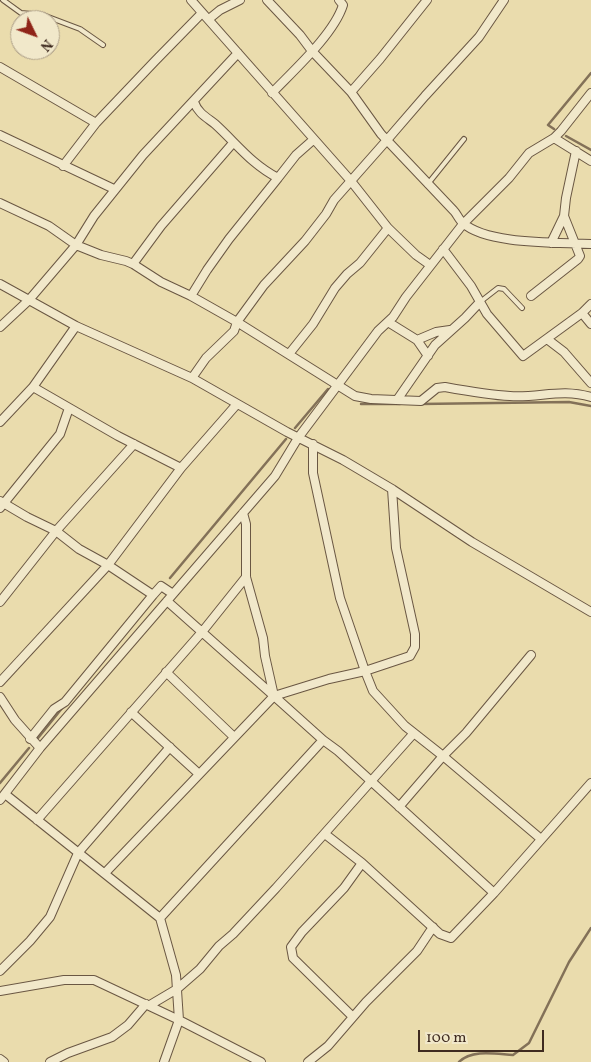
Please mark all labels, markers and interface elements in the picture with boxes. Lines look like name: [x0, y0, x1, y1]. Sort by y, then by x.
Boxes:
north arrow: [10, 10, 60, 60]
text: N: [35, 35, 56, 55]
scale bar: [421, 1020, 547, 1052]
text: 100 m: [426, 1028, 466, 1049]

